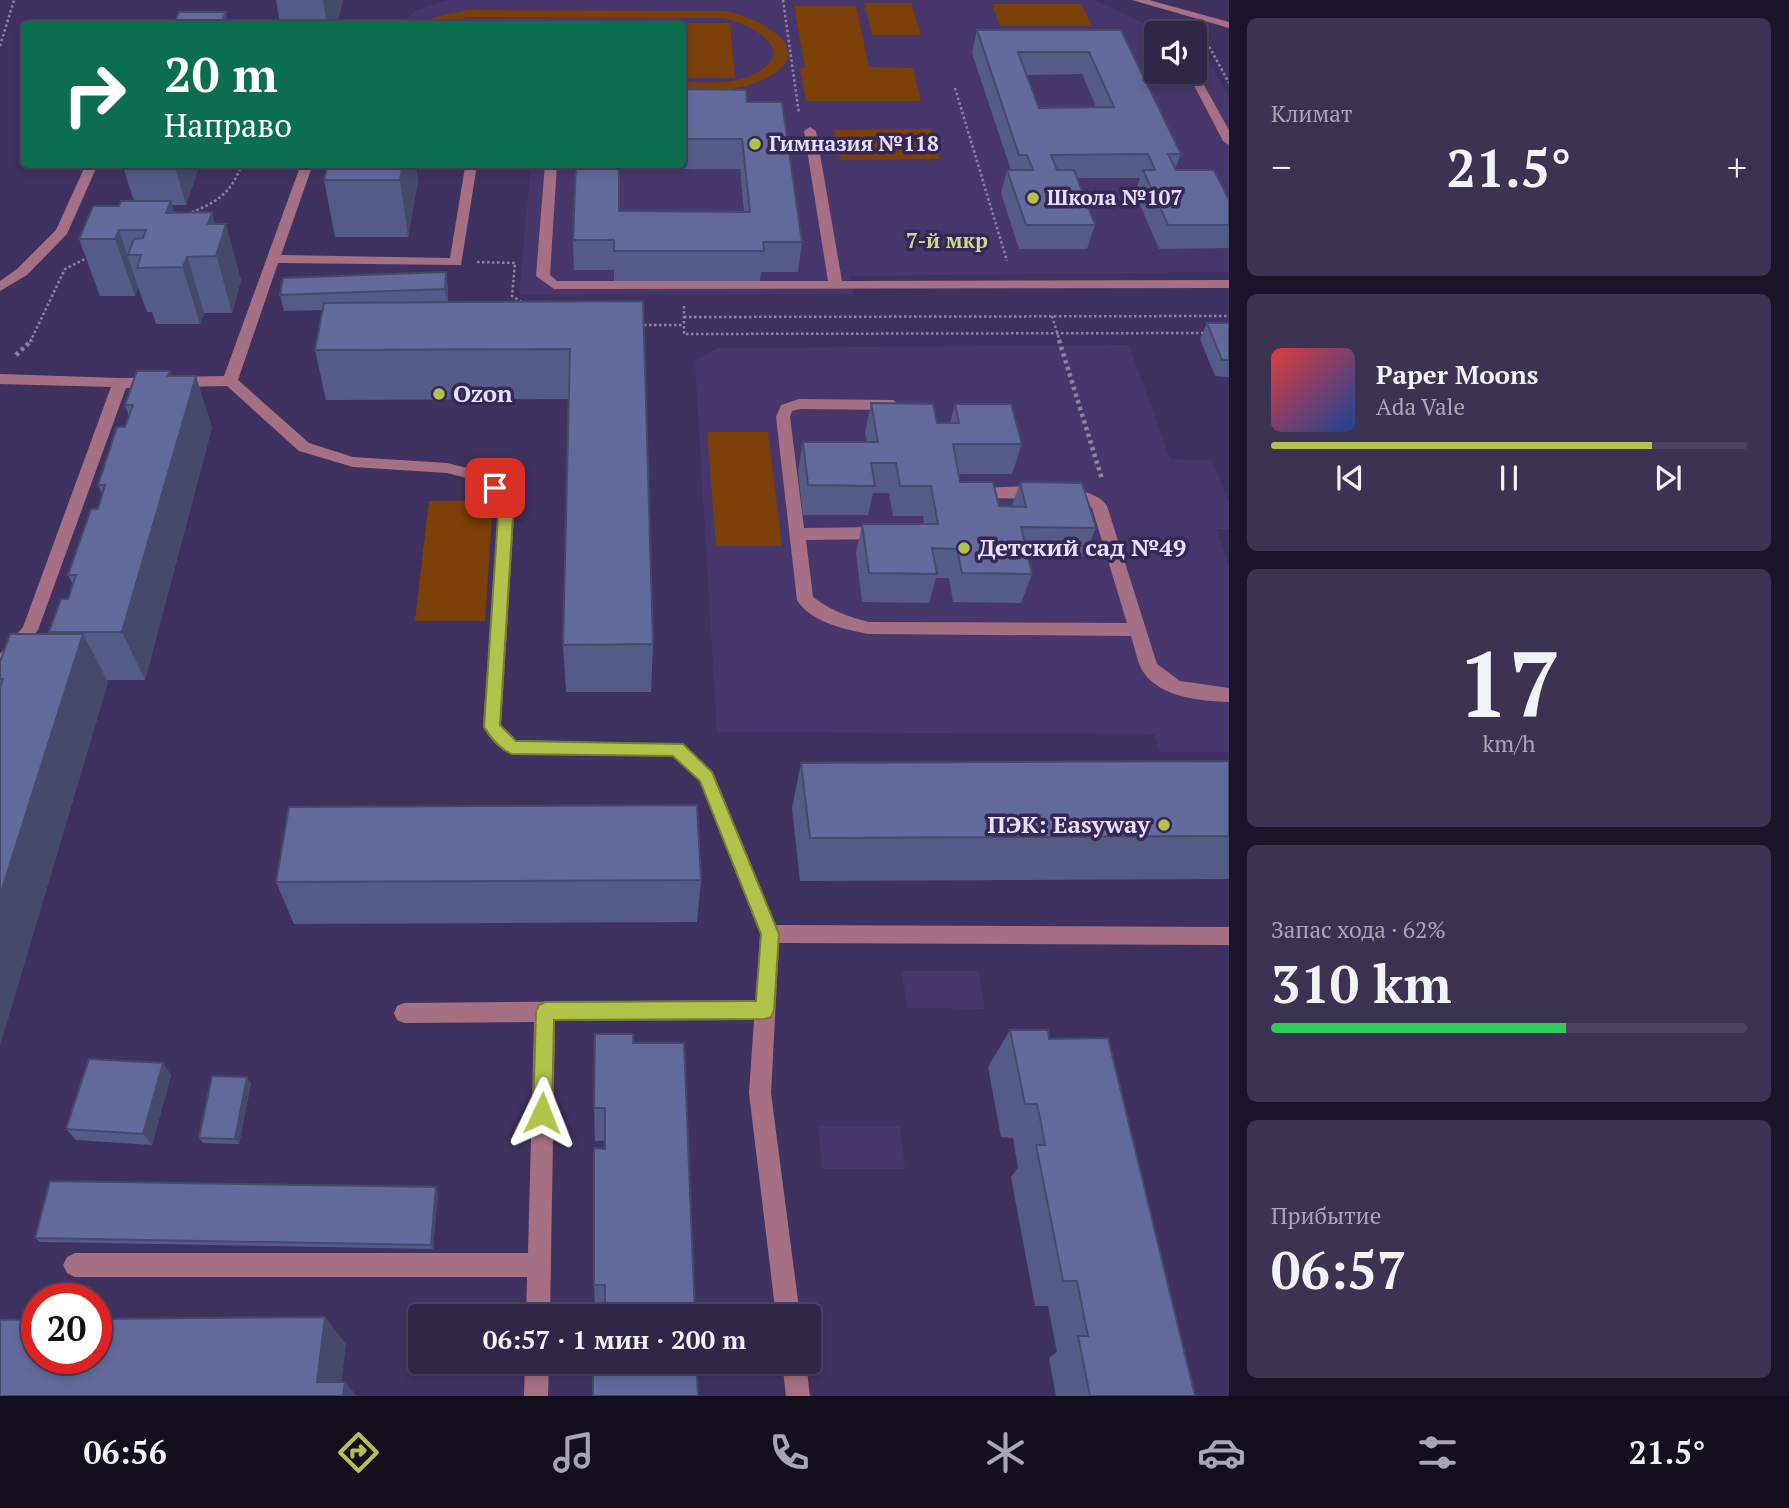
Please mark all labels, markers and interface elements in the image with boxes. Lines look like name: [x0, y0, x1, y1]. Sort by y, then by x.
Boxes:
map controls: [1144, 21, 1207, 84]
button: sound: [1144, 21, 1207, 84]
text: 20 m: [164, 41, 278, 106]
icon: right: [49, 49, 140, 140]
text: Климат: [1271, 98, 1352, 129]
text: Направо: [164, 104, 292, 146]
place label: Гимназия №118: [769, 129, 939, 157]
text: 21.5°: [1446, 133, 1572, 202]
marker: Гимназия №118: [747, 136, 763, 152]
text: −: [1271, 142, 1291, 192]
text: +: [1727, 142, 1747, 192]
place label: Школа №107: [1047, 183, 1182, 211]
marker: Школа №107: [1025, 190, 1041, 206]
district label: 7-й мкр: [906, 226, 988, 254]
text: Paper Moons: [1376, 357, 1539, 391]
place label: Ozon: [453, 377, 513, 409]
marker: Ozon: [431, 386, 447, 402]
text: Ada Vale: [1376, 391, 1465, 422]
pin: [465, 458, 525, 518]
icon: previous: [1331, 459, 1369, 497]
icon: pause: [1490, 459, 1528, 497]
icon: next: [1649, 459, 1687, 497]
icon: arrive: [476, 469, 514, 507]
place label: Детский сад №49: [978, 531, 1186, 563]
marker: Детский сад №49: [956, 540, 972, 556]
text: 17: [1458, 622, 1560, 743]
text: km/h: [1482, 728, 1536, 759]
place label: ПЭК: Easyway: [987, 808, 1151, 840]
marker: ПЭК: Easyway: [1156, 817, 1172, 833]
text: Запас хода · 62%: [1271, 914, 1446, 945]
text: 310 km: [1271, 949, 1452, 1018]
position arrow: [505, 1076, 579, 1150]
text: Прибытие: [1271, 1200, 1381, 1231]
text: 06:57: [1271, 1235, 1406, 1304]
speed limit sign: 20: [21, 1283, 112, 1374]
text: 06:57 · 1 мин · 200 m: [483, 1322, 746, 1356]
icon: directions: [334, 1428, 383, 1477]
icon: music: [549, 1428, 598, 1477]
icon: phone: [765, 1428, 814, 1477]
icon: climate: [981, 1428, 1030, 1477]
icon: car: [1197, 1428, 1246, 1477]
icon: filters: [1413, 1428, 1462, 1477]
text: 06:56: [83, 1431, 167, 1473]
text: 21.5°: [1629, 1431, 1706, 1473]

